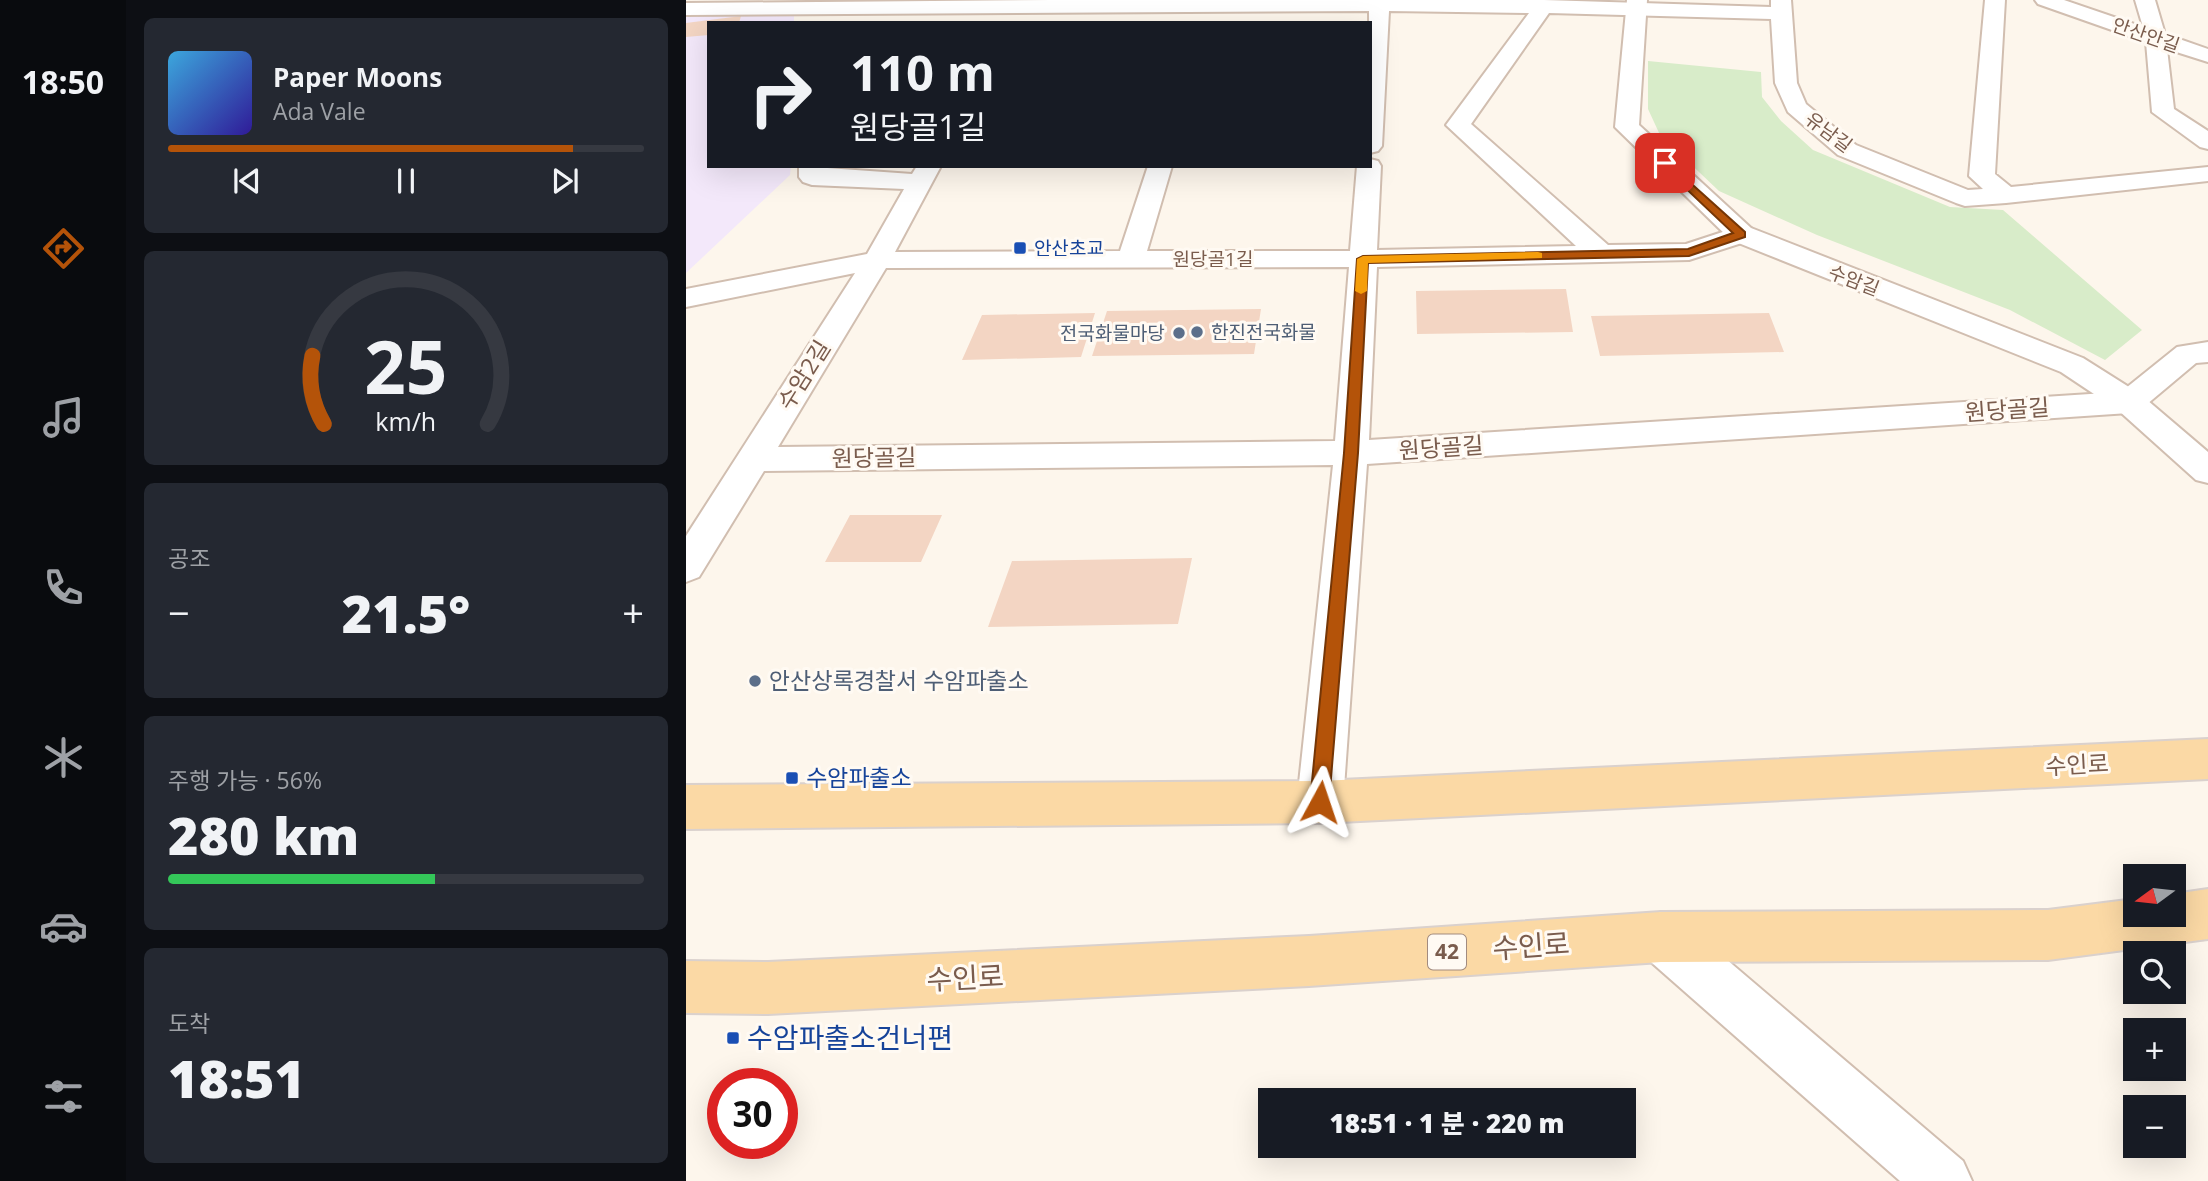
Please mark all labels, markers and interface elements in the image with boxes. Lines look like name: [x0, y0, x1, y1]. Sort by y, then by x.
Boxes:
street label: 안산안길: [2109, 11, 2183, 59]
text: 110 m: [850, 39, 995, 105]
icon: right: [735, 49, 826, 140]
text: Paper Moons: [273, 59, 442, 95]
text: 18:50: [22, 60, 104, 103]
text: Ada Vale: [273, 95, 366, 127]
text: 원당골1길: [850, 105, 986, 148]
street label: 유남길: [1800, 106, 1858, 158]
pin: [1635, 133, 1695, 193]
icon: arrive: [1646, 144, 1684, 182]
icon: previous: [228, 162, 266, 200]
icon: pause: [387, 162, 425, 200]
icon: next: [546, 162, 584, 200]
icon: directions: [39, 224, 88, 273]
place label: 안산초교: [1034, 235, 1104, 261]
marker: 안산초교: [1012, 240, 1028, 256]
street label: 원당골1길: [1173, 246, 1253, 272]
street label: 수암길: [1825, 258, 1883, 302]
text: 25: [364, 316, 448, 415]
place label: 한진전국화물: [1211, 319, 1316, 345]
place label: 전국화물마당: [1060, 320, 1165, 346]
marker: 한진전국화물: [1189, 324, 1205, 340]
marker: 전국화물마당: [1171, 325, 1187, 341]
street label: 수암2길: [769, 333, 837, 415]
street label: 원당골길: [1964, 390, 2050, 428]
icon: music: [39, 393, 88, 442]
text: km/h: [376, 404, 436, 438]
street label: 원당골길: [1398, 428, 1484, 466]
street label: 원당골길: [831, 440, 917, 474]
text: 공조: [168, 542, 210, 574]
icon: phone: [39, 563, 88, 612]
text: 21.5°: [342, 577, 470, 648]
text: −: [168, 586, 190, 638]
text: +: [622, 586, 644, 638]
place label: 안산상록경찰서 수암파출소: [769, 664, 1029, 696]
marker: 안산상록경찰서 수암파출소: [747, 673, 763, 689]
icon: climate: [39, 733, 88, 782]
street label: 수인로: [2044, 746, 2109, 782]
place label: 수암파출소: [806, 761, 912, 793]
text: 주행 가능 · 56%: [168, 764, 322, 796]
position arrow: [1283, 765, 1357, 839]
marker: 수암파출소: [784, 770, 800, 786]
text: 280 km: [168, 799, 359, 870]
north arrow: [2123, 864, 2186, 928]
map controls: [2123, 864, 2186, 1158]
icon: car: [39, 902, 88, 951]
street label: 수인로: [1491, 923, 1571, 967]
road number: 42: [1428, 934, 1466, 970]
button: search: [2123, 941, 2186, 1004]
street label: 수인로: [925, 956, 1005, 998]
text: 도착: [168, 1007, 210, 1039]
place label: 수암파출소건너편: [747, 1018, 953, 1056]
button: +: [2123, 1018, 2186, 1081]
marker: 수암파출소건너편: [725, 1030, 741, 1046]
text: 18:51: [168, 1042, 305, 1113]
speed limit sign: 30: [707, 1068, 798, 1159]
icon: filters: [39, 1072, 88, 1121]
button: −: [2123, 1095, 2186, 1158]
text: 18:51 · 1 분 · 220 m: [1330, 1105, 1564, 1141]

